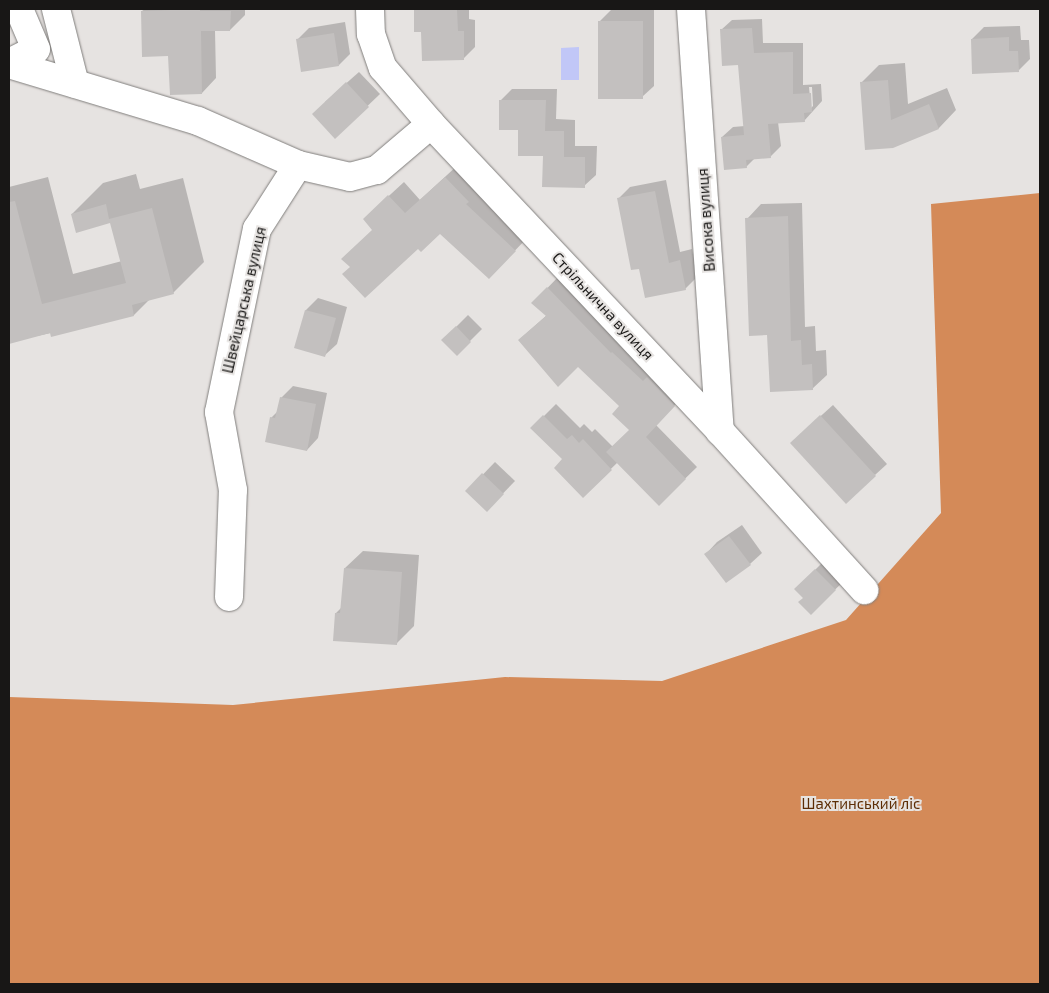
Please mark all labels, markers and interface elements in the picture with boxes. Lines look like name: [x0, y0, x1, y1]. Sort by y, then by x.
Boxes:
street label: Висока вулиця: [693, 168, 719, 272]
street label: Швейцарська вулиця: [218, 225, 270, 375]
street label: Стрільнична вулиця: [549, 249, 657, 363]
park label: Шахтинський ліс: [802, 795, 920, 813]

